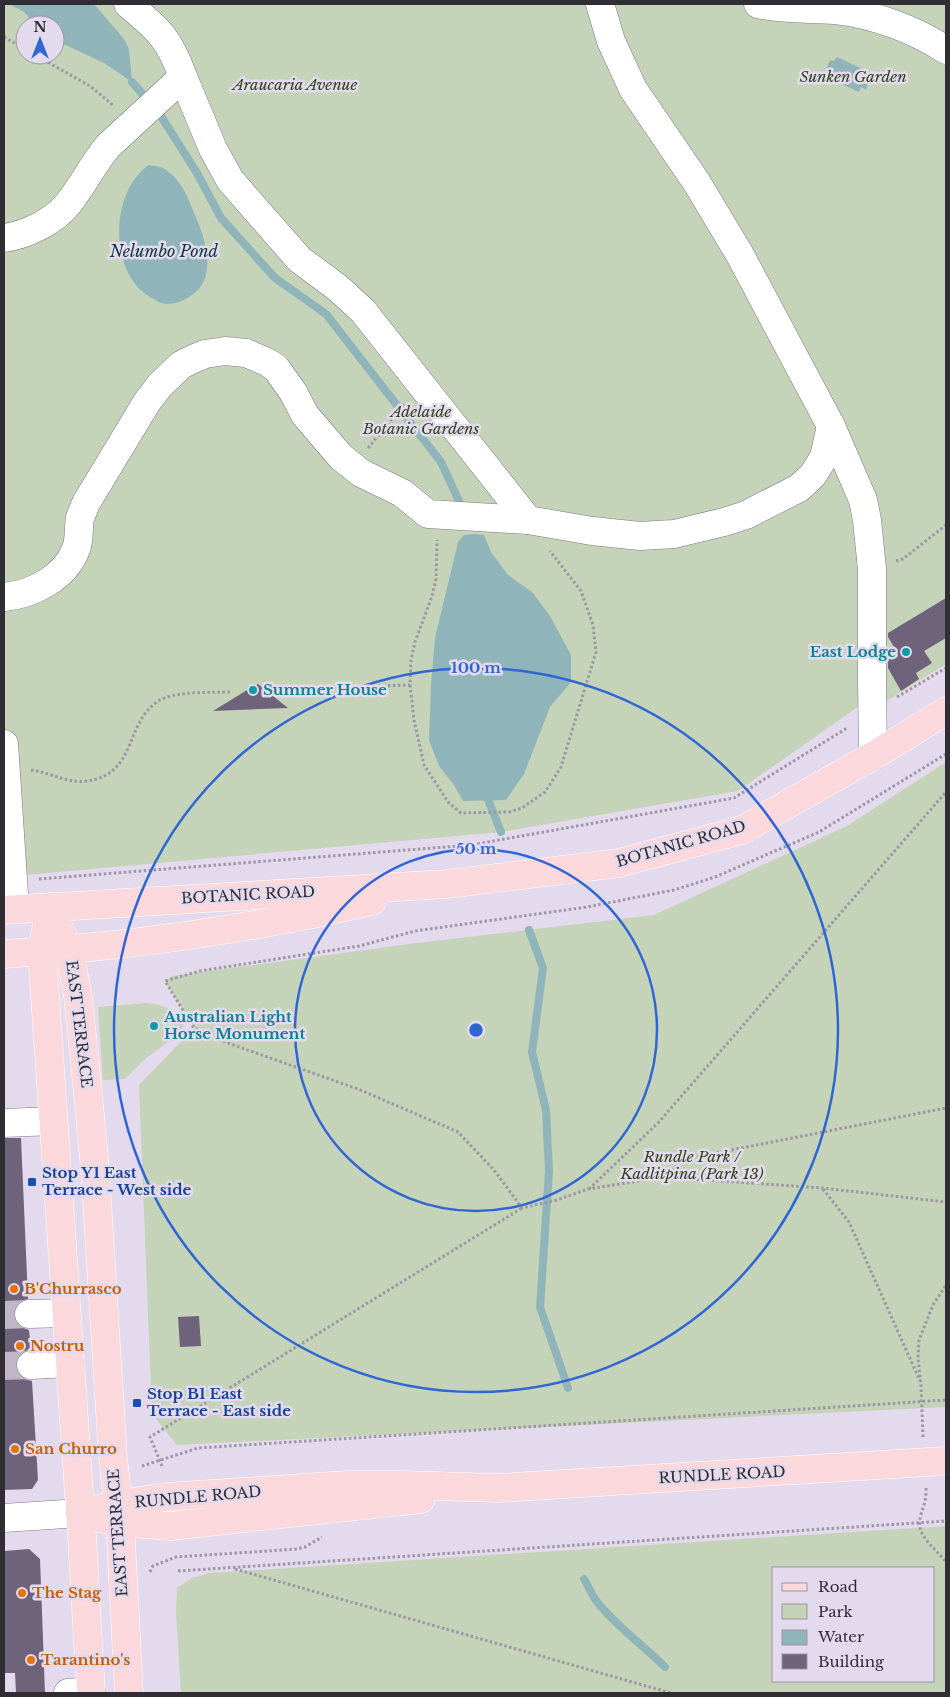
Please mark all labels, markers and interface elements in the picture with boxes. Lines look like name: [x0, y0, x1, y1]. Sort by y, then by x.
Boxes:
north arrow: [15, 15, 65, 65]
text: N: [33, 18, 47, 36]
park label: Sunken Garden: [799, 67, 907, 86]
park label: Araucaria Avenue: [231, 75, 357, 94]
water label: Nelumbo Pond: [109, 241, 219, 261]
park label: Adelaide Botanic Gardens: [362, 402, 479, 438]
place label: East Lodge: [810, 642, 896, 661]
marker: East Lodge: [900, 646, 912, 658]
text: 100 m: [451, 658, 501, 677]
place label: Summer House: [263, 680, 387, 699]
marker: Summer House: [247, 684, 259, 696]
street label: BOTANIC ROAD: [614, 816, 748, 871]
text: 50 m: [456, 839, 497, 858]
street label: BOTANIC ROAD: [181, 882, 315, 907]
street label: EAST TERRACE: [62, 959, 97, 1089]
place label: Australian Light Horse Monument: [163, 1007, 305, 1043]
marker: Australian Light Horse Monument: [148, 1020, 160, 1032]
centre of rings: [467, 1021, 485, 1039]
park label: Rundle Park / Kadlitpina (Park 13): [619, 1147, 764, 1183]
place label: Stop Y1 East Terrace - West side: [42, 1163, 192, 1199]
marker: Stop Y1 East Terrace - West side: [26, 1176, 38, 1188]
place label: B'Churrasco: [24, 1279, 122, 1298]
marker: B'Churrasco: [8, 1283, 20, 1295]
place label: Nostru: [30, 1336, 85, 1355]
marker: Nostru: [14, 1340, 26, 1352]
place label: Stop B1 East Terrace - East side: [147, 1384, 291, 1420]
marker: Stop B1 East Terrace - East side: [131, 1397, 143, 1409]
place label: San Churro: [25, 1439, 117, 1458]
marker: San Churro: [9, 1443, 21, 1455]
street label: RUNDLE ROAD: [658, 1462, 786, 1487]
street label: EAST TERRACE: [104, 1468, 131, 1598]
street label: RUNDLE ROAD: [134, 1481, 262, 1512]
legend: [772, 1567, 935, 1682]
text: Road: [818, 1577, 858, 1596]
place label: The Stag: [32, 1583, 102, 1602]
marker: The Stag: [16, 1587, 28, 1599]
text: Park: [818, 1602, 854, 1621]
text: Water: [817, 1627, 865, 1646]
place label: Tarantino's: [41, 1650, 130, 1669]
text: Building: [818, 1652, 885, 1671]
marker: Tarantino's: [25, 1654, 37, 1666]

